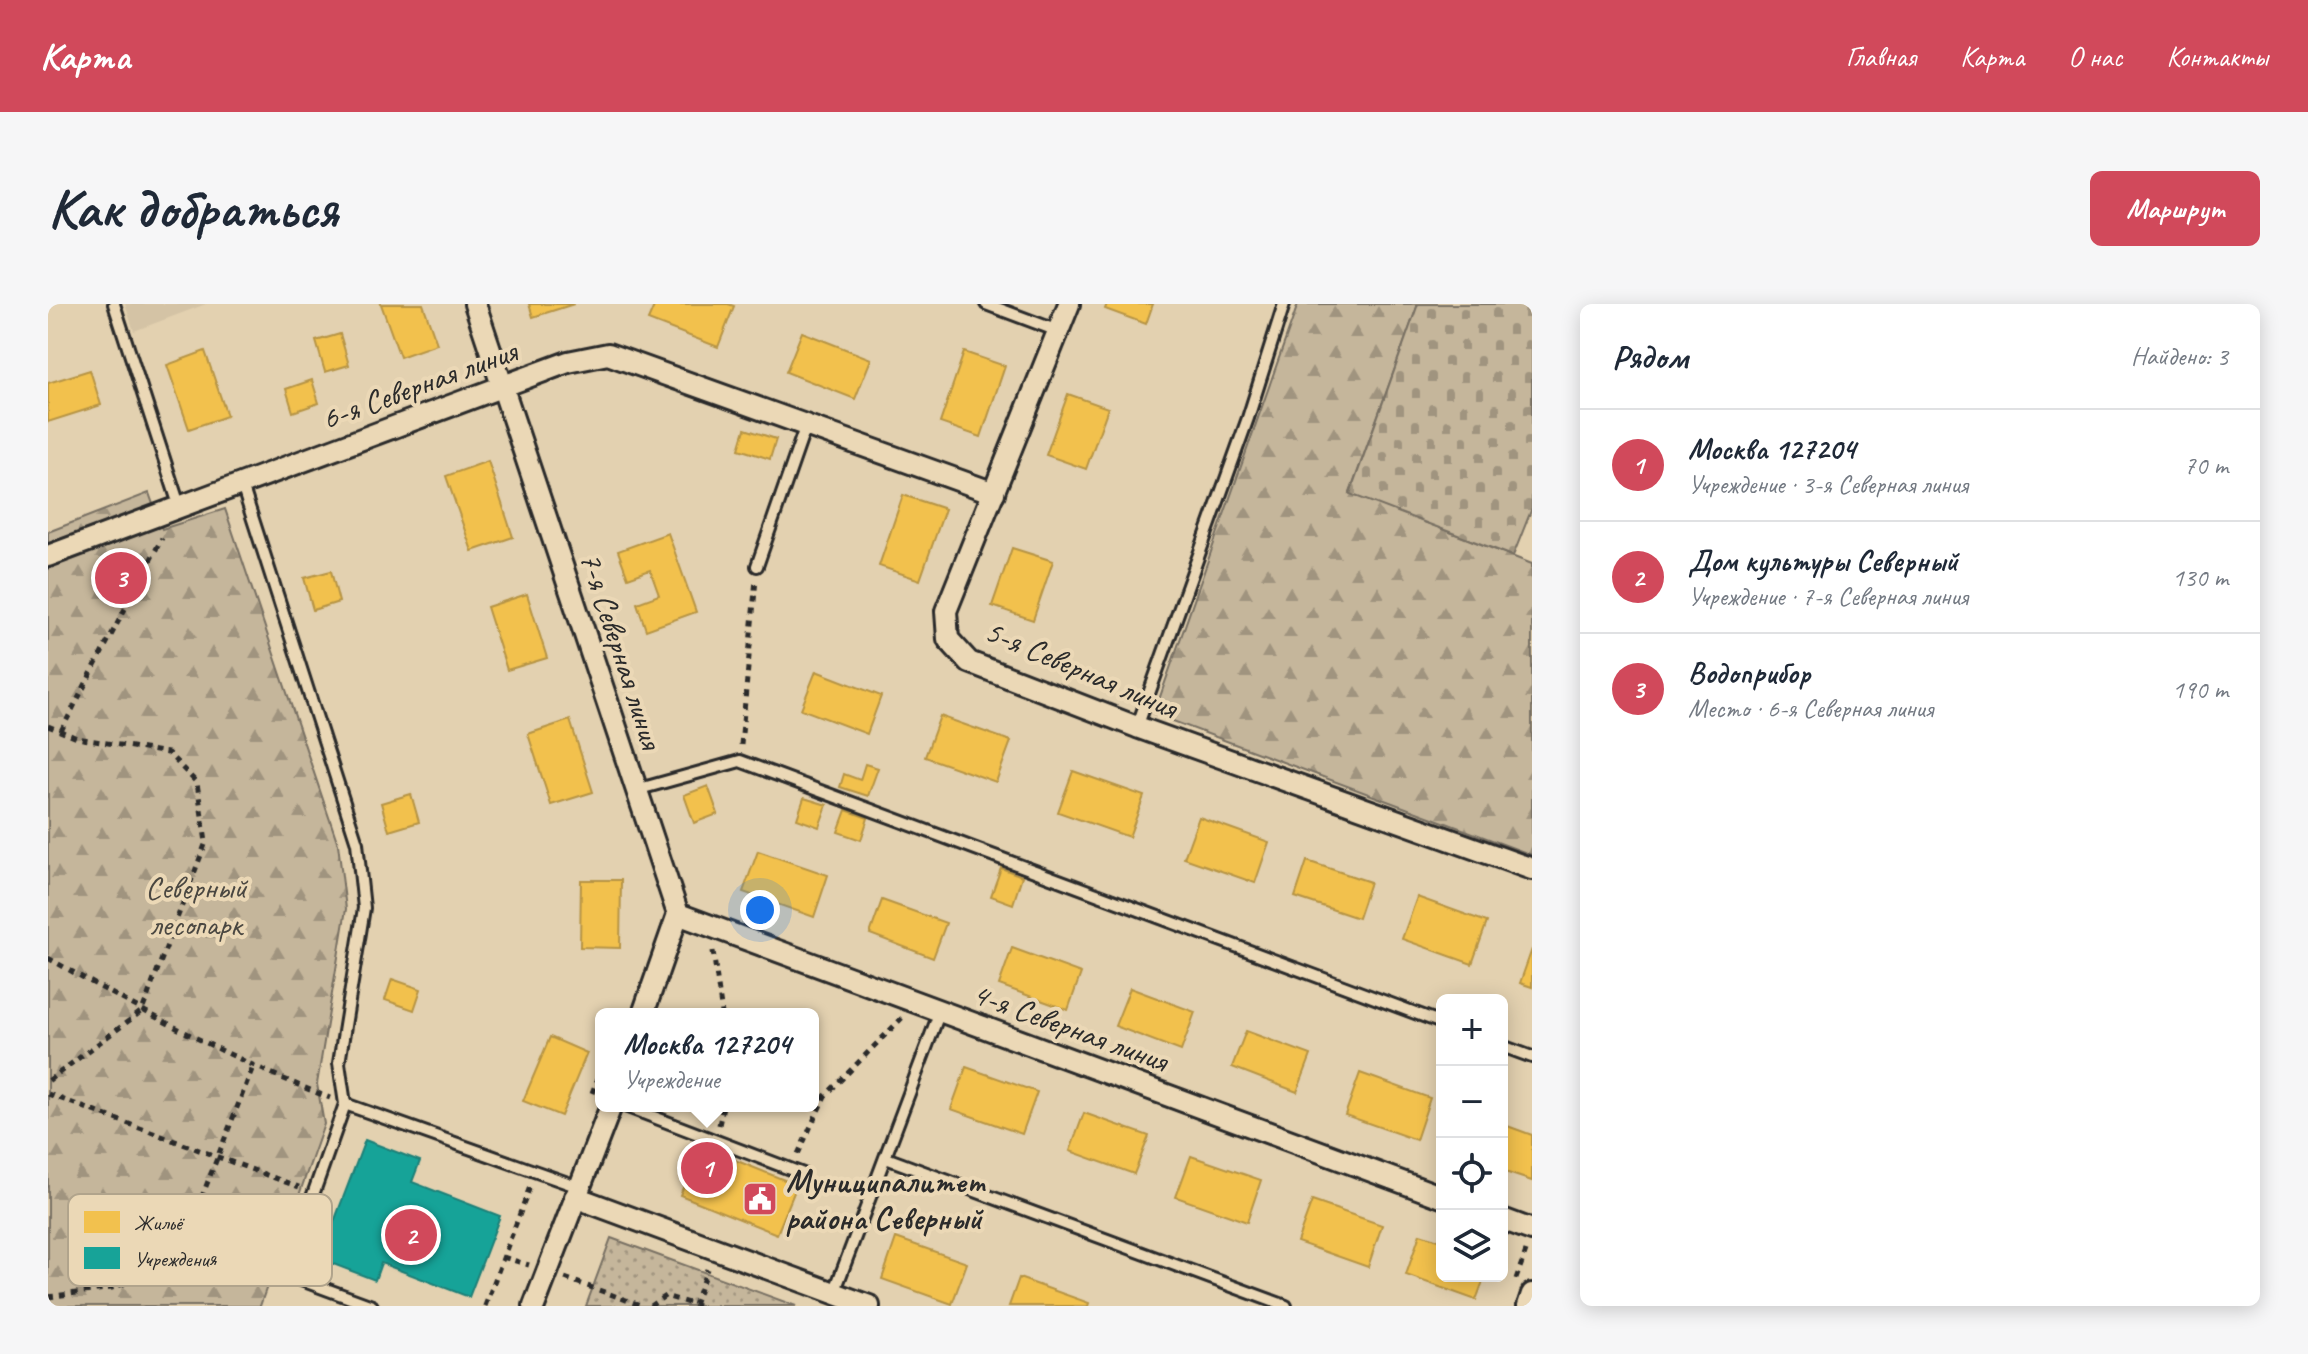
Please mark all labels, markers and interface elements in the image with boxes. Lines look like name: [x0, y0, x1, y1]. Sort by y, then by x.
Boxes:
text: Карта: [40, 33, 130, 80]
text: Главная: [1846, 39, 1916, 74]
text: Карта: [1960, 39, 2024, 74]
text: О нас: [2068, 39, 2122, 74]
text: Контакты: [2166, 39, 2268, 74]
button: Маршрут: [2090, 171, 2260, 246]
text: Как добраться: [48, 173, 338, 244]
street label: 6-я Северная линия: [316, 330, 524, 439]
text: Рядом: [1612, 335, 1688, 378]
text: Найдено: 3: [2131, 340, 2228, 373]
text: Москва 127204: [1688, 430, 1856, 468]
text: 1: [1632, 449, 1644, 482]
text: 70 m: [2184, 449, 2228, 482]
text: Учреждение · 3-я Северная линия: [1688, 468, 1968, 501]
text: Дом культуры Северный: [1688, 542, 1958, 580]
street label: 7-я Северная линия: [570, 546, 673, 755]
pin: 3: [95, 548, 147, 608]
text: 2: [1632, 561, 1644, 594]
text: 130 m: [2172, 561, 2228, 594]
text: Учреждение · 7-я Северная линия: [1688, 580, 1968, 613]
street label: 5-я Северная линия: [979, 610, 1185, 729]
text: Водоприбор: [1688, 654, 1810, 692]
text: 3: [1632, 673, 1644, 706]
text: 190 m: [2172, 673, 2228, 706]
text: Место · 6-я Северная линия: [1688, 692, 1933, 725]
park label: Северный лесопарк: [145, 867, 248, 945]
your location: [740, 890, 780, 930]
street label: 4-я Северная линия: [967, 973, 1175, 1082]
map controls: [1436, 994, 1508, 1282]
button: +: [1436, 994, 1508, 1066]
popup: [595, 1008, 819, 1112]
text: Москва 127204: [623, 1025, 791, 1063]
text: Учреждение: [623, 1063, 720, 1096]
button: −: [1436, 1066, 1508, 1138]
pin: 1: [681, 1138, 733, 1198]
button: locate: [1436, 1138, 1508, 1210]
place label: Муниципалитет района Северный: [786, 1161, 986, 1239]
public building icon: Муниципалитет района Северный: [741, 1180, 779, 1218]
legend: [68, 1194, 332, 1286]
pin: 2: [385, 1205, 437, 1265]
text: Жильё: [134, 1209, 186, 1237]
button: layers: [1436, 1210, 1508, 1282]
text: Учреждения: [134, 1245, 217, 1273]

